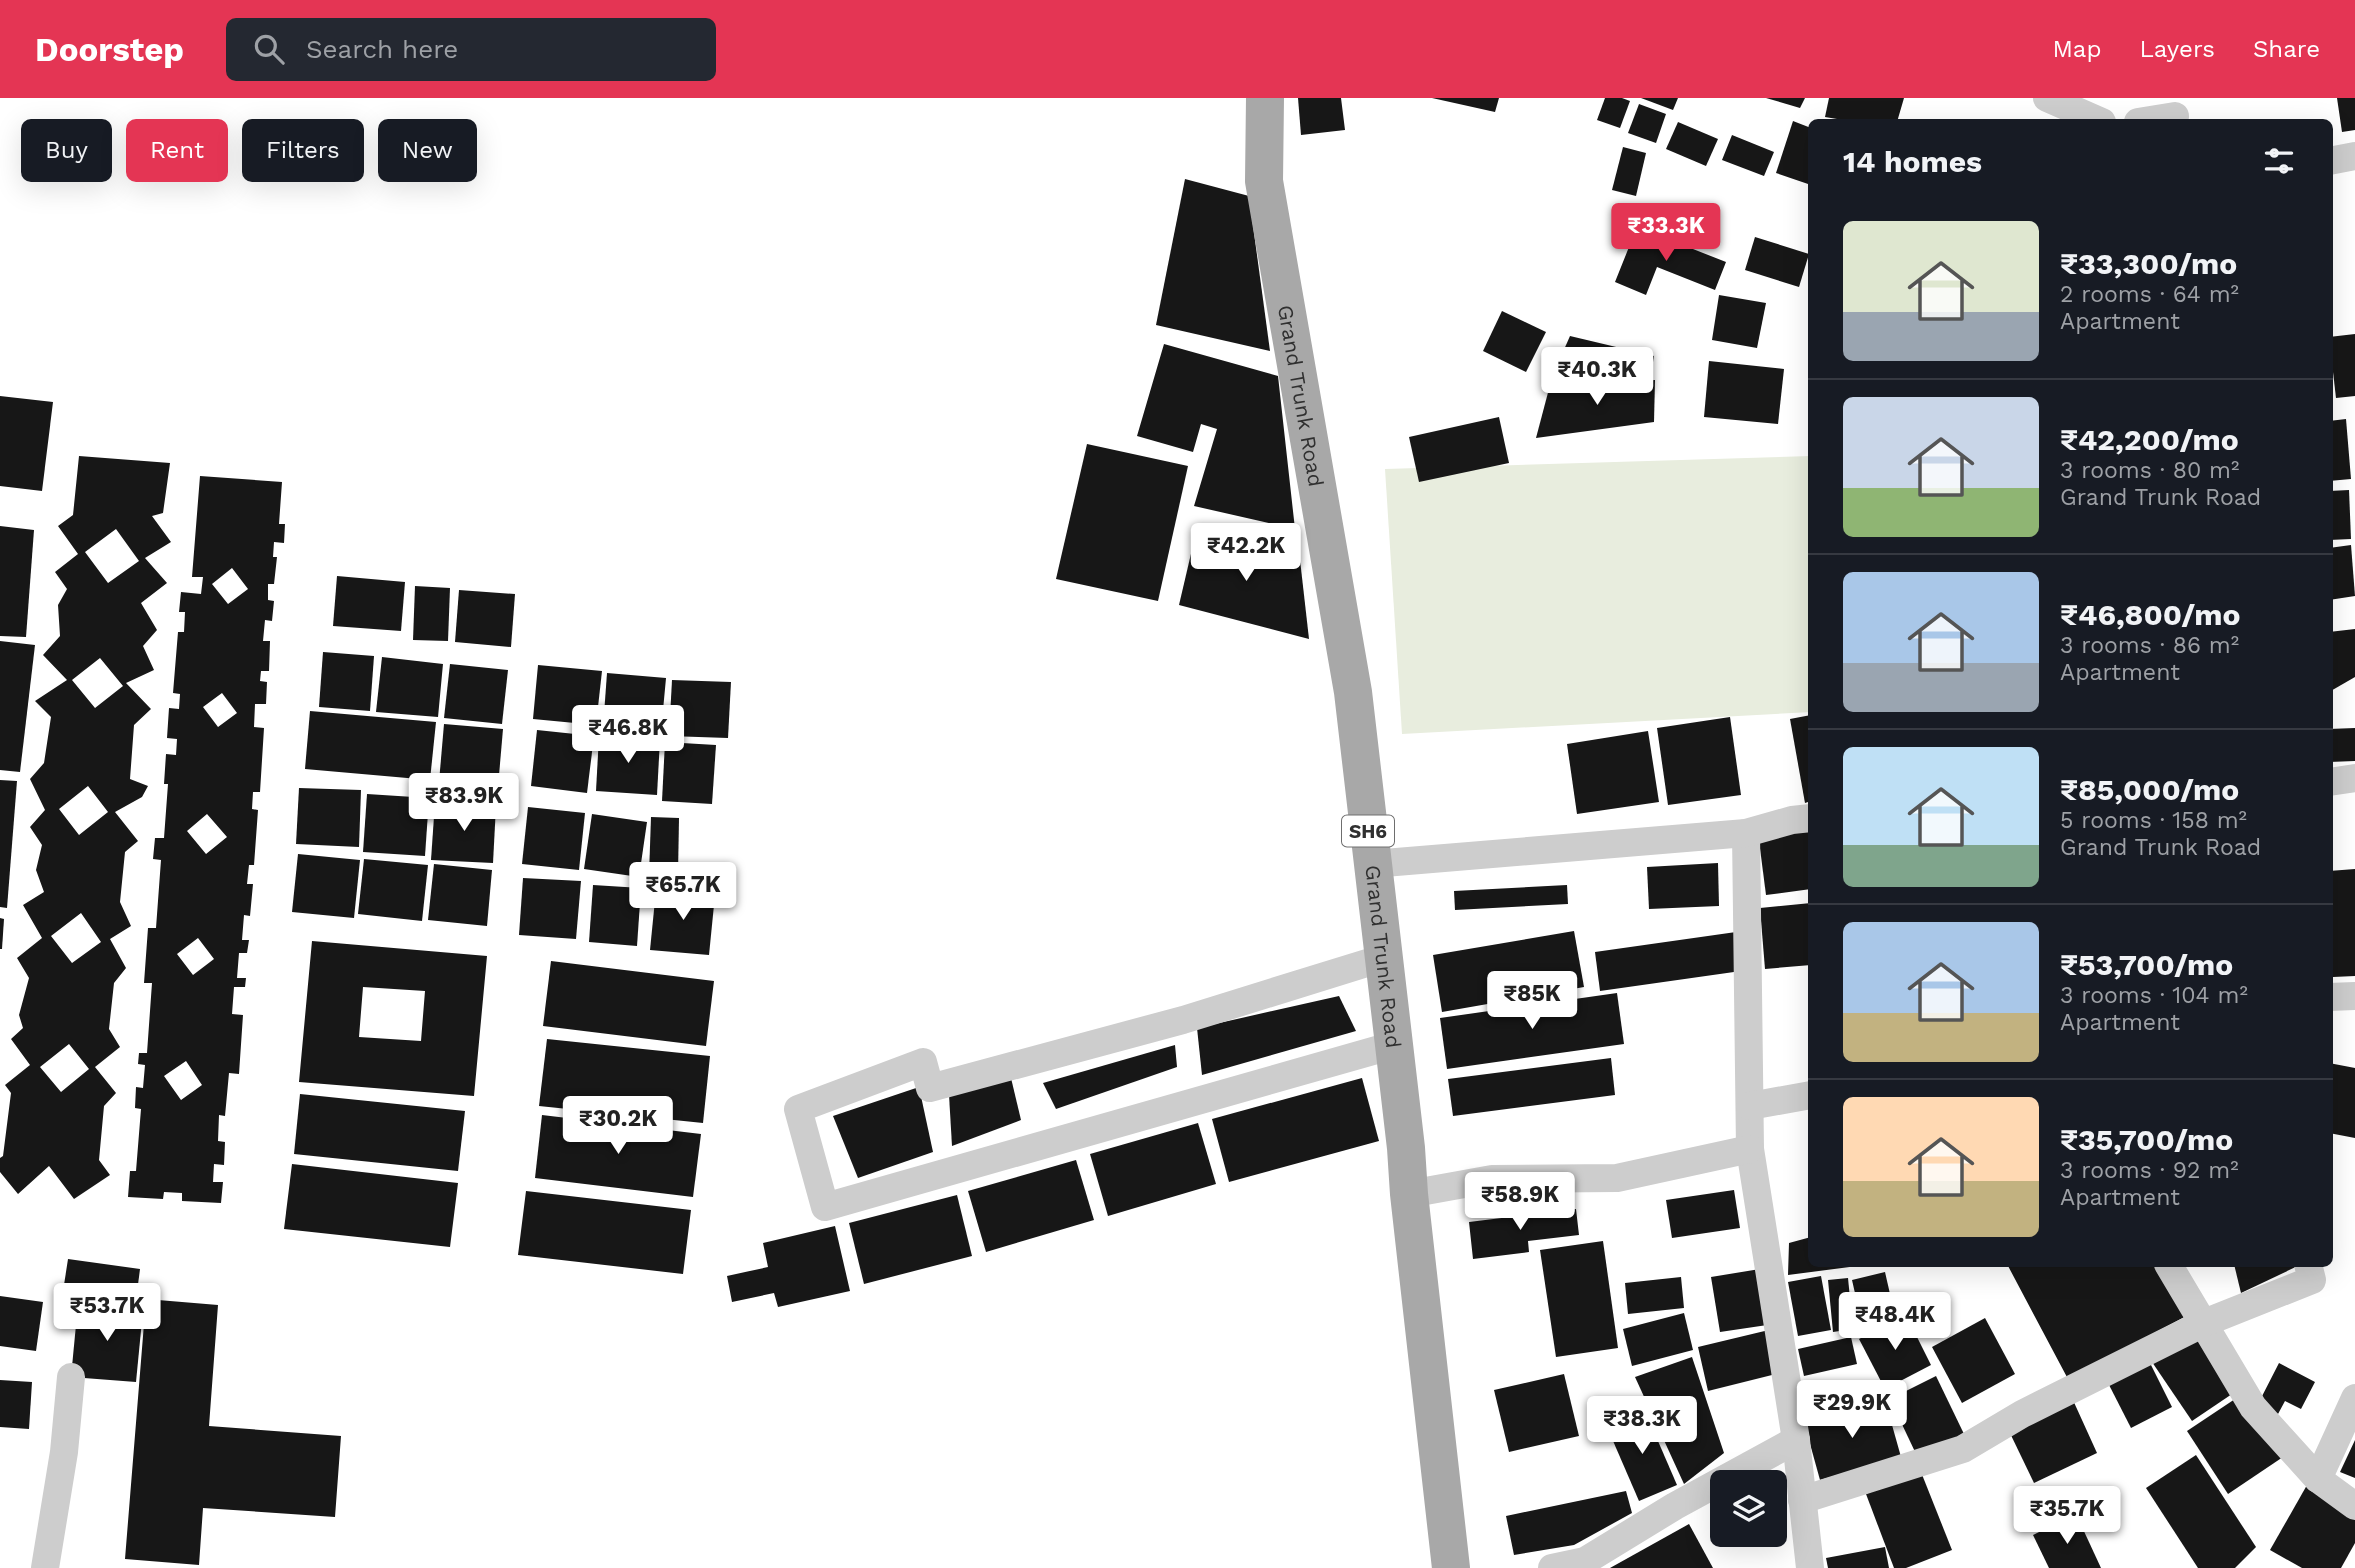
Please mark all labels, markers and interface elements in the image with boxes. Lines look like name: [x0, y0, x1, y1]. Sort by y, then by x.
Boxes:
search box: [226, 18, 716, 81]
text: Doorstep: [35, 30, 184, 69]
icon: search: [250, 30, 288, 68]
text: Search here: [306, 34, 458, 64]
text: Map: [2053, 35, 2101, 63]
text: Layers: [2139, 35, 2215, 63]
text: Share: [2253, 35, 2320, 63]
chip: Buy: [21, 119, 112, 182]
chip: Rent: [126, 119, 228, 182]
chip: Filters: [242, 119, 364, 182]
chip: New: [378, 119, 477, 182]
icon: filters: [2260, 142, 2298, 180]
text: 14 homes: [1843, 144, 1982, 179]
pin: ₹33.3K: [1609, 204, 1723, 263]
text: ₹33.3K: [1627, 212, 1705, 239]
text: ₹33,300/mo: [2060, 246, 2237, 281]
icon: home: [1899, 249, 1983, 333]
text: 2 rooms · 64 m²: [2060, 281, 2239, 308]
street label: Grand Trunk Road: [1273, 303, 1329, 488]
text: Apartment: [2060, 308, 2180, 335]
pin: ₹40.3K: [1540, 348, 1654, 407]
text: ₹40.3K: [1557, 356, 1637, 383]
text: ₹42,200/mo: [2060, 422, 2239, 457]
icon: home: [1899, 425, 1983, 509]
text: 3 rooms · 80 m²: [2060, 457, 2239, 484]
text: Grand Trunk Road: [2060, 484, 2261, 511]
pin: ₹42.2K: [1189, 524, 1303, 583]
text: ₹42.2K: [1207, 532, 1285, 559]
text: ₹46,800/mo: [2060, 597, 2241, 632]
icon: home: [1899, 600, 1983, 684]
text: 3 rooms · 86 m²: [2060, 632, 2239, 659]
text: Apartment: [2060, 659, 2180, 686]
pin: ₹46.8K: [571, 706, 685, 765]
text: ₹46.8K: [588, 714, 668, 741]
text: ₹85,000/mo: [2060, 772, 2239, 807]
pin: ₹83.9K: [407, 774, 521, 833]
icon: home: [1899, 775, 1983, 859]
text: ₹83.9K: [425, 782, 503, 809]
text: 5 rooms · 158 m²: [2060, 807, 2247, 834]
road number: SH6: [1342, 816, 1394, 846]
text: Grand Trunk Road: [2060, 834, 2261, 861]
pin: ₹65.7K: [626, 862, 740, 922]
street label: Grand Trunk Road: [1361, 864, 1407, 1049]
text: ₹65.7K: [645, 871, 721, 898]
text: ₹53,700/mo: [2060, 947, 2233, 982]
icon: home: [1899, 950, 1983, 1034]
pin: ₹85K: [1491, 972, 1573, 1031]
text: ₹85K: [1503, 980, 1561, 1007]
text: 3 rooms · 104 m²: [2060, 982, 2248, 1009]
text: Apartment: [2060, 1009, 2180, 1036]
pin: ₹30.2K: [561, 1096, 675, 1156]
text: ₹30.2K: [579, 1105, 657, 1132]
text: ₹35,700/mo: [2060, 1122, 2233, 1157]
icon: home: [1899, 1125, 1983, 1209]
text: 3 rooms · 92 m²: [2060, 1157, 2239, 1184]
pin: ₹58.9K: [1463, 1172, 1577, 1232]
text: ₹58.9K: [1481, 1181, 1559, 1208]
text: Apartment: [2060, 1184, 2180, 1211]
pin: ₹53.7K: [50, 1284, 164, 1343]
text: ₹53.7K: [70, 1292, 144, 1319]
pin: ₹48.4K: [1838, 1292, 1952, 1352]
text: ₹48.4K: [1855, 1301, 1935, 1328]
pin: ₹29.9K: [1795, 1380, 1909, 1440]
text: ₹29.9K: [1813, 1389, 1891, 1416]
pin: ₹38.3K: [1585, 1396, 1699, 1456]
text: ₹38.3K: [1603, 1405, 1681, 1432]
map controls: [1710, 1470, 1787, 1547]
button: layers: [1710, 1470, 1787, 1547]
pin: ₹35.7K: [2010, 1486, 2124, 1546]
text: ₹35.7K: [2030, 1495, 2104, 1522]

